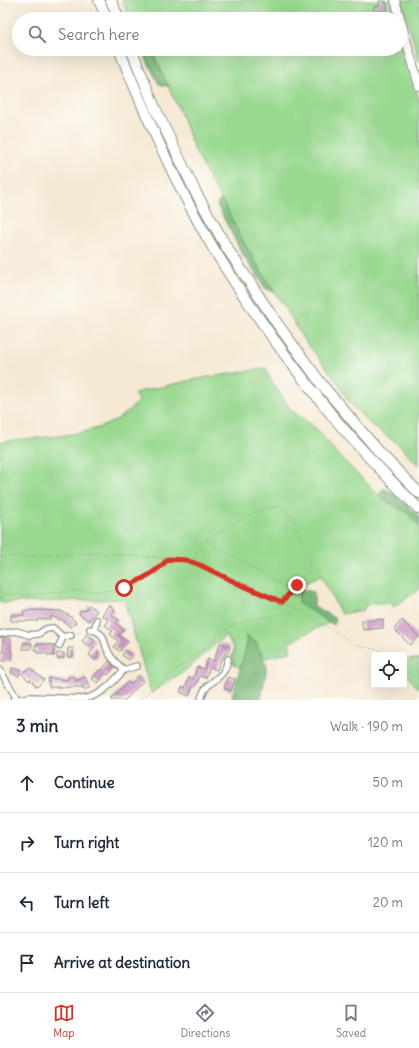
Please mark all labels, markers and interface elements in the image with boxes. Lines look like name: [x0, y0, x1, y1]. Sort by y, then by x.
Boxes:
search box: [12, 12, 407, 56]
icon: search: [26, 23, 48, 45]
text: Search here: [58, 25, 139, 44]
route end: [288, 576, 306, 594]
route start: [115, 579, 133, 597]
map controls: [371, 652, 407, 688]
button: locate: [371, 652, 407, 688]
text: 3 min: [16, 715, 58, 737]
text: Walk · 190 m: [330, 718, 403, 735]
icon: ahead: [16, 772, 38, 794]
text: Continue: [54, 773, 115, 792]
text: 50 m: [372, 774, 403, 791]
icon: right: [16, 832, 38, 854]
text: Turn right: [54, 833, 119, 852]
text: 120 m: [368, 834, 403, 851]
icon: left: [16, 892, 38, 914]
text: Turn left: [54, 893, 109, 912]
text: 20 m: [373, 894, 403, 911]
icon: arrive: [16, 952, 38, 974]
text: Arrive at destination: [54, 953, 190, 972]
tab: Map: [53, 1002, 75, 1040]
tab: Directions: [181, 1002, 230, 1040]
tab: Saved: [336, 1002, 366, 1040]

